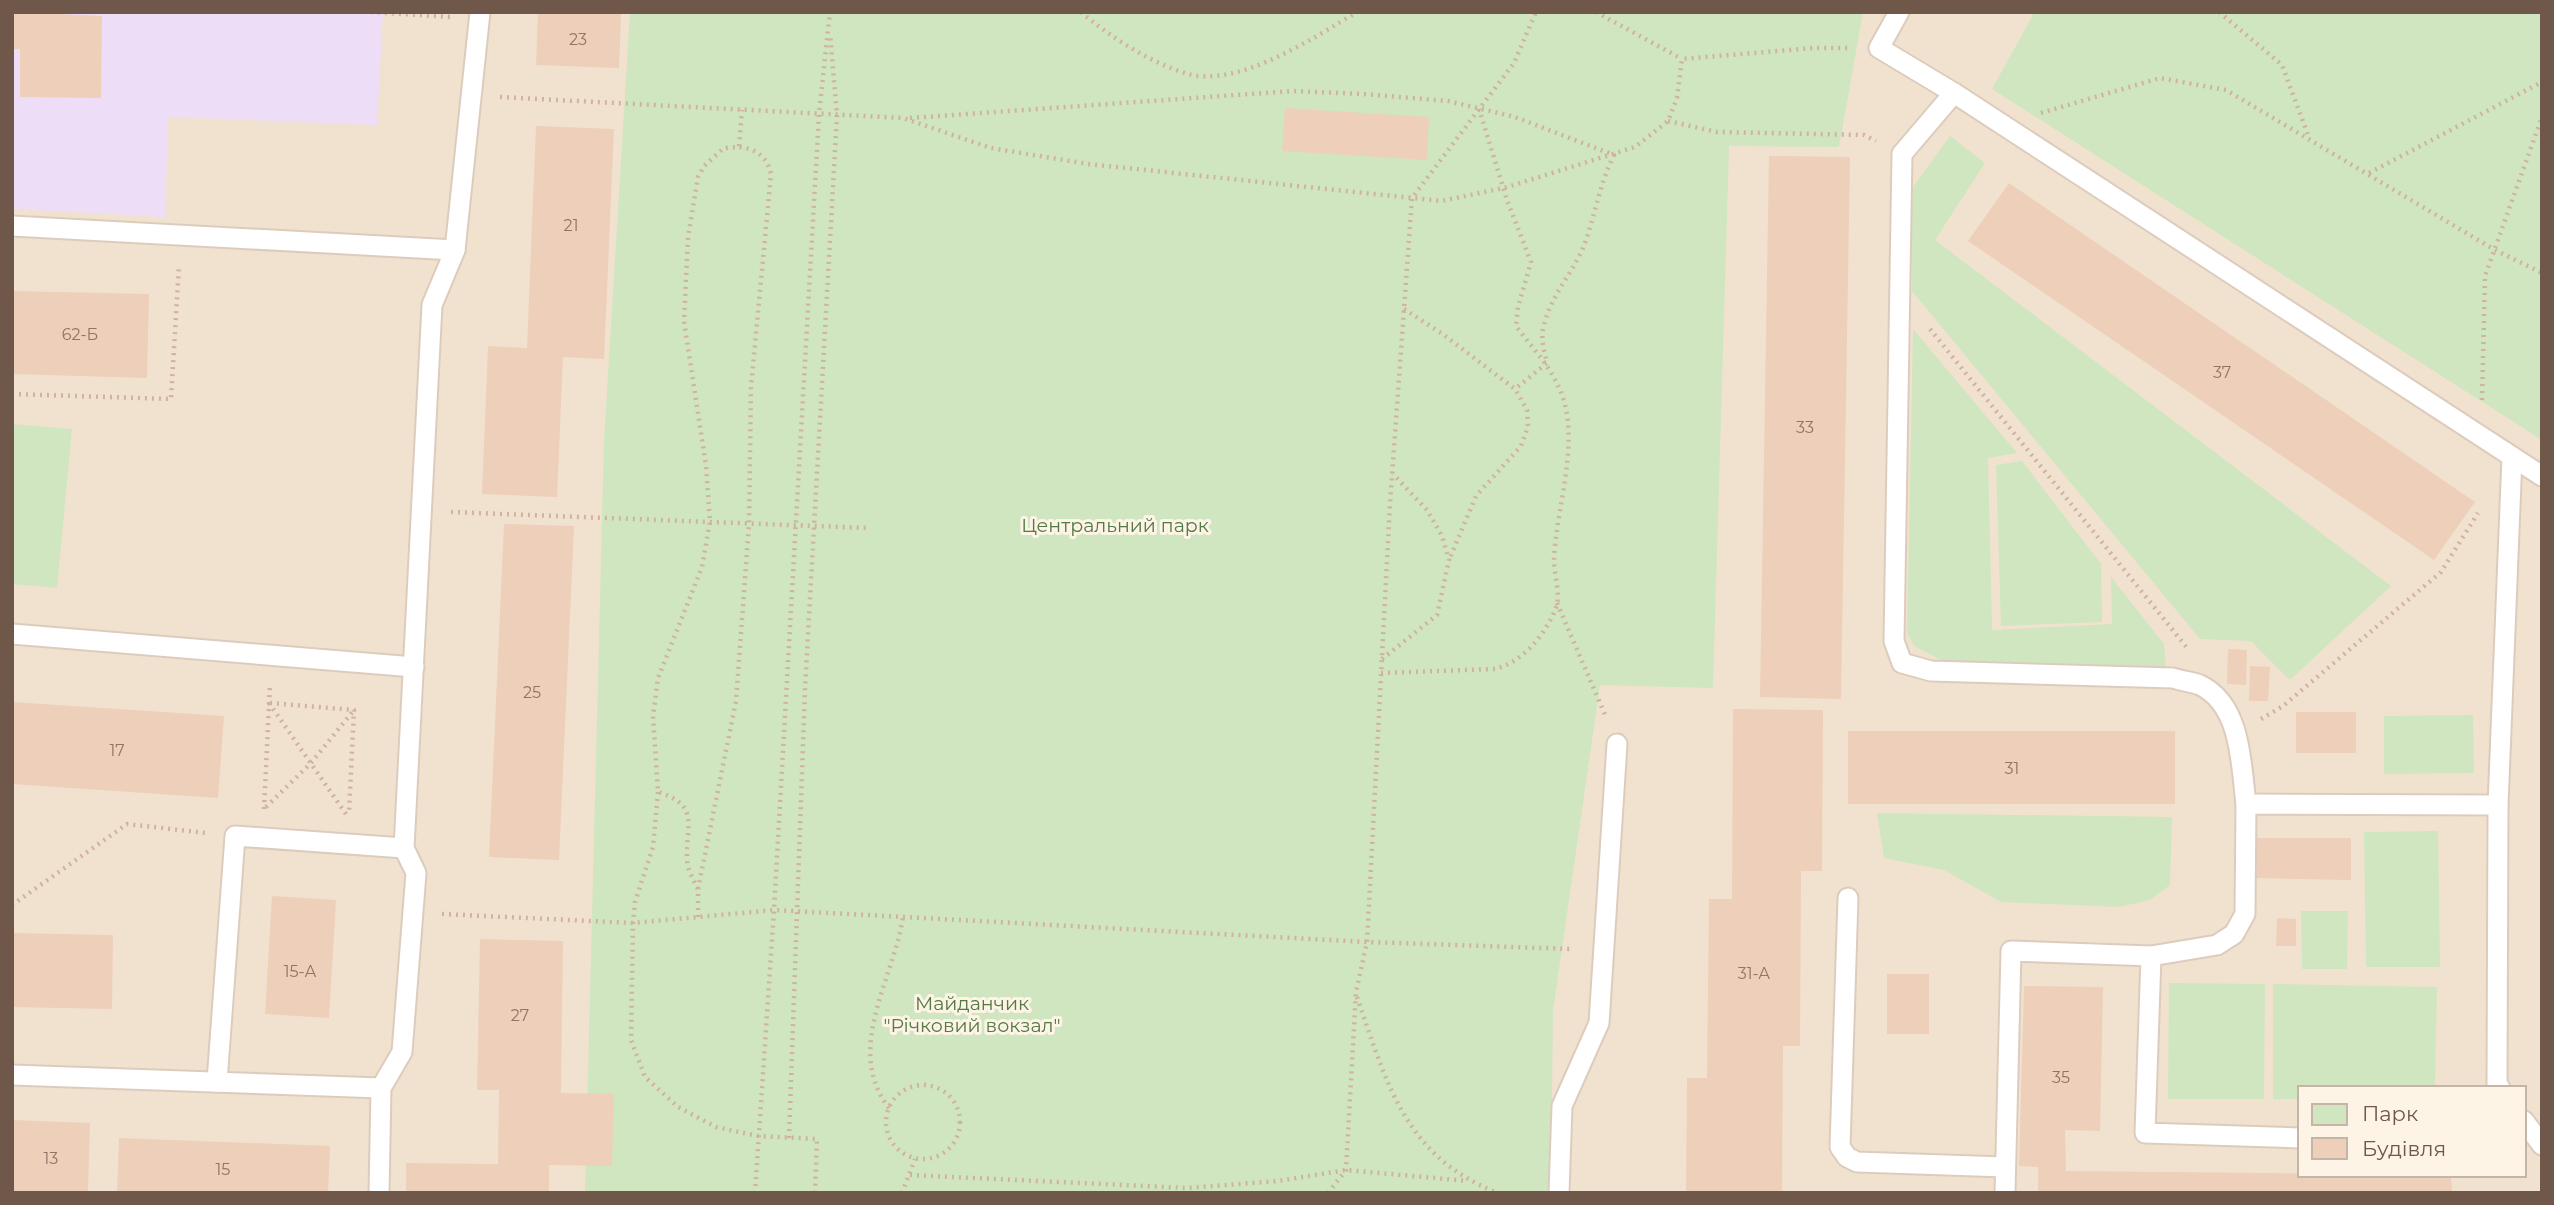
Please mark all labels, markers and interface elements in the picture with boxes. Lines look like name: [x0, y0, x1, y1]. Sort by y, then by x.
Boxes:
house number: 23: [569, 30, 587, 49]
house number: 21: [564, 216, 578, 235]
house number: 62-Б: [62, 325, 98, 344]
house number: 37: [2213, 363, 2231, 382]
house number: 33: [1796, 418, 1814, 437]
park label: Центральний парк: [1021, 514, 1209, 537]
house number: 25: [523, 683, 541, 702]
house number: 17: [109, 741, 125, 760]
house number: 31: [2005, 759, 2019, 778]
house number: 15-А: [284, 962, 316, 981]
house number: 31-А: [1738, 964, 1770, 983]
park label: Майданчик "Річковий вокзал": [883, 992, 1061, 1037]
house number: 27: [511, 1006, 529, 1025]
house number: 35: [2052, 1068, 2070, 1087]
legend: [2298, 1086, 2526, 1177]
text: Парк: [2362, 1101, 2418, 1126]
text: Будівля: [2362, 1136, 2446, 1161]
house number: 13: [44, 1149, 58, 1168]
house number: 15: [216, 1160, 230, 1179]

